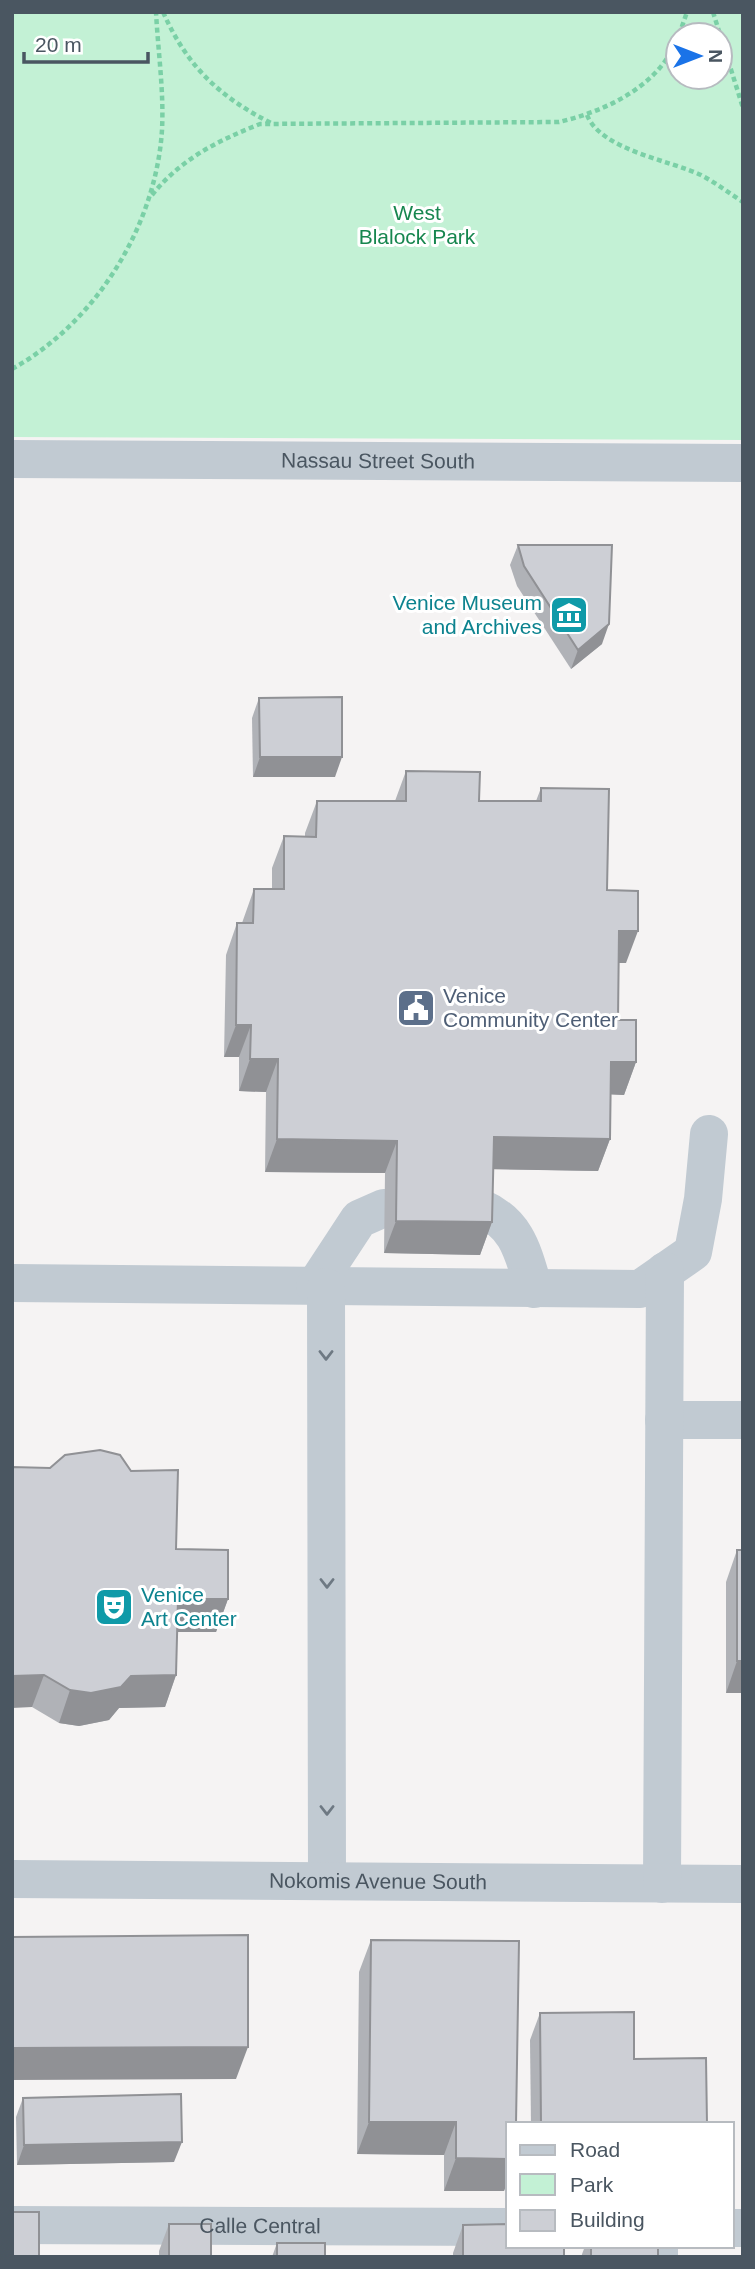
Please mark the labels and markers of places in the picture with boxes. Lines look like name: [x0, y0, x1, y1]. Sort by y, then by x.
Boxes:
place label: Venice Museum and Archives: [393, 591, 542, 638]
museum icon: Venice Museum and Archives: [548, 594, 590, 636]
place label: Venice Community Center: [443, 984, 618, 1031]
public building icon: Venice Community Center: [395, 987, 437, 1029]
place label: Venice Art Center: [141, 1583, 237, 1630]
theatre icon: Venice Art Center: [93, 1586, 135, 1628]

